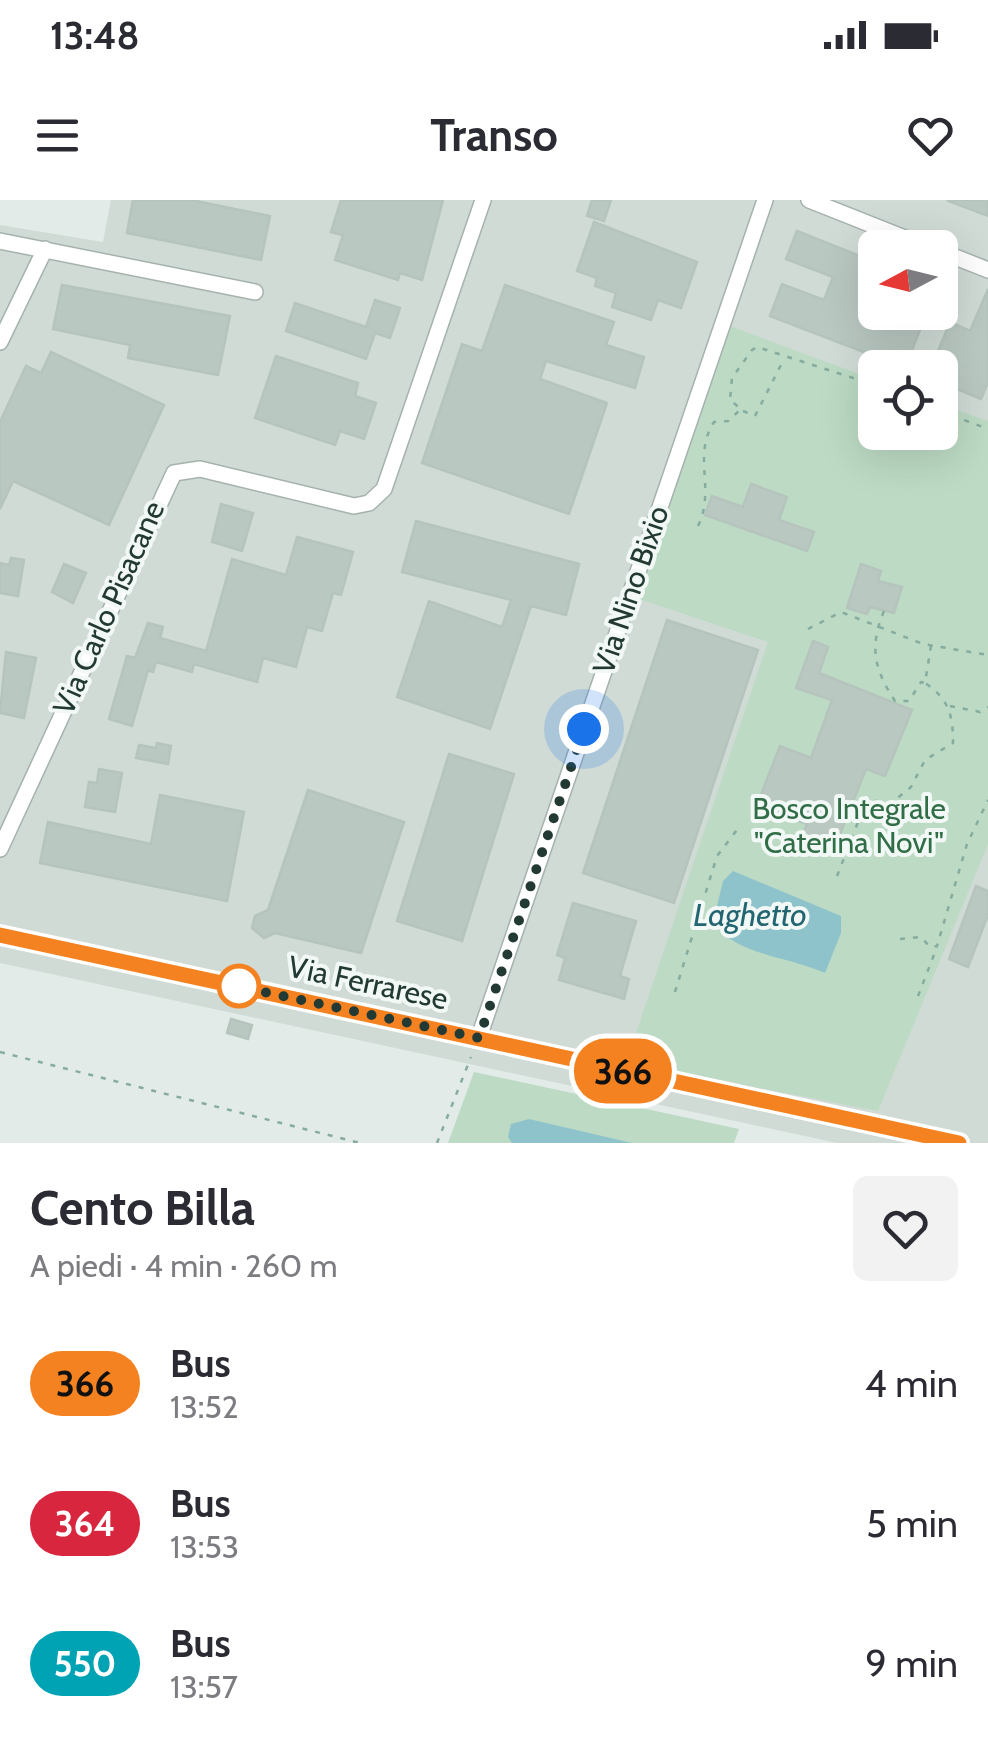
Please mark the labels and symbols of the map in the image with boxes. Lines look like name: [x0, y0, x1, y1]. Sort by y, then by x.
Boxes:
north arrow: [858, 230, 958, 330]
street label: Via Carlo Pisacane: [45, 495, 172, 720]
street label: Via Nino Bixio: [584, 501, 677, 679]
your location: [559, 704, 609, 754]
park label: Bosco Integrale "Caterina Novi": [752, 790, 946, 861]
water label: Laghetto: [693, 895, 807, 934]
street label: Via Ferrarese: [285, 948, 451, 1017]
unlabelled marker: [218, 965, 260, 1007]
line badge: 366: [566, 1038, 680, 1104]

